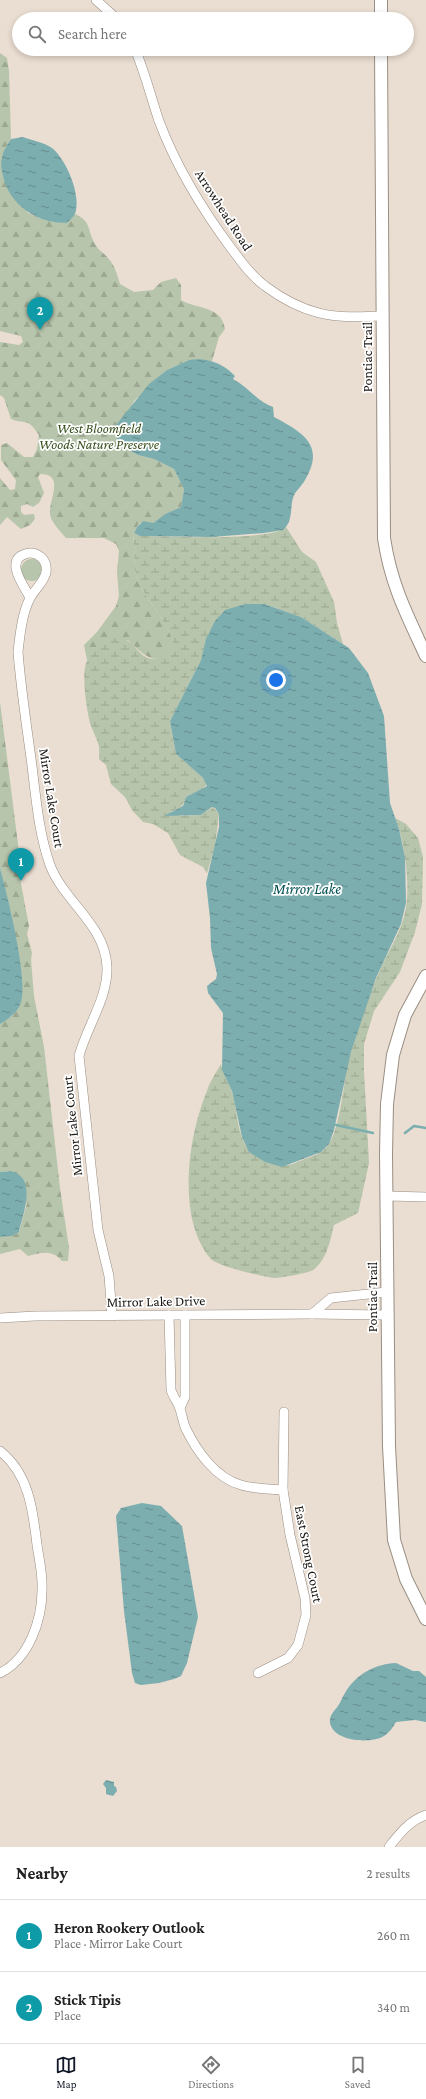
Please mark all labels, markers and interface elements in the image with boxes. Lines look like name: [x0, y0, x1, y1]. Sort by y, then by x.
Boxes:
search box: [12, 12, 414, 56]
icon: search: [26, 23, 48, 45]
text: Search here: [58, 26, 127, 42]
street label: Arrowhead Road: [192, 166, 256, 254]
pin: 2: [27, 297, 53, 330]
street label: Pontiac Trail: [359, 321, 375, 392]
park label: West Bloomfield Woods Nature Preserve: [39, 420, 160, 452]
your location: [266, 670, 286, 690]
street label: Mirror Lake Court: [36, 747, 68, 849]
pin: 1: [8, 848, 34, 881]
water label: Mirror Lake: [272, 881, 341, 897]
street label: Mirror Lake Court: [59, 1075, 85, 1177]
street label: Pontiac Trail: [364, 1261, 380, 1332]
street label: Mirror Lake Drive: [106, 1292, 206, 1310]
street label: East Strong Court: [292, 1504, 326, 1604]
text: Nearby: [16, 1864, 68, 1883]
text: 2 results: [367, 1866, 410, 1881]
text: Heron Rookery Outlook: [54, 1920, 204, 1936]
text: 1: [27, 1928, 31, 1943]
text: 260 m: [377, 1928, 410, 1943]
text: Place · Mirror Lake Court: [54, 1936, 182, 1951]
text: Stick Tipis: [54, 1992, 121, 2008]
text: 2: [26, 2000, 32, 2015]
text: 340 m: [377, 2000, 410, 2015]
text: Place: [54, 2008, 81, 2023]
tab: Map: [55, 2054, 77, 2090]
tab: Directions: [188, 2054, 234, 2090]
tab: Saved: [345, 2054, 371, 2090]

